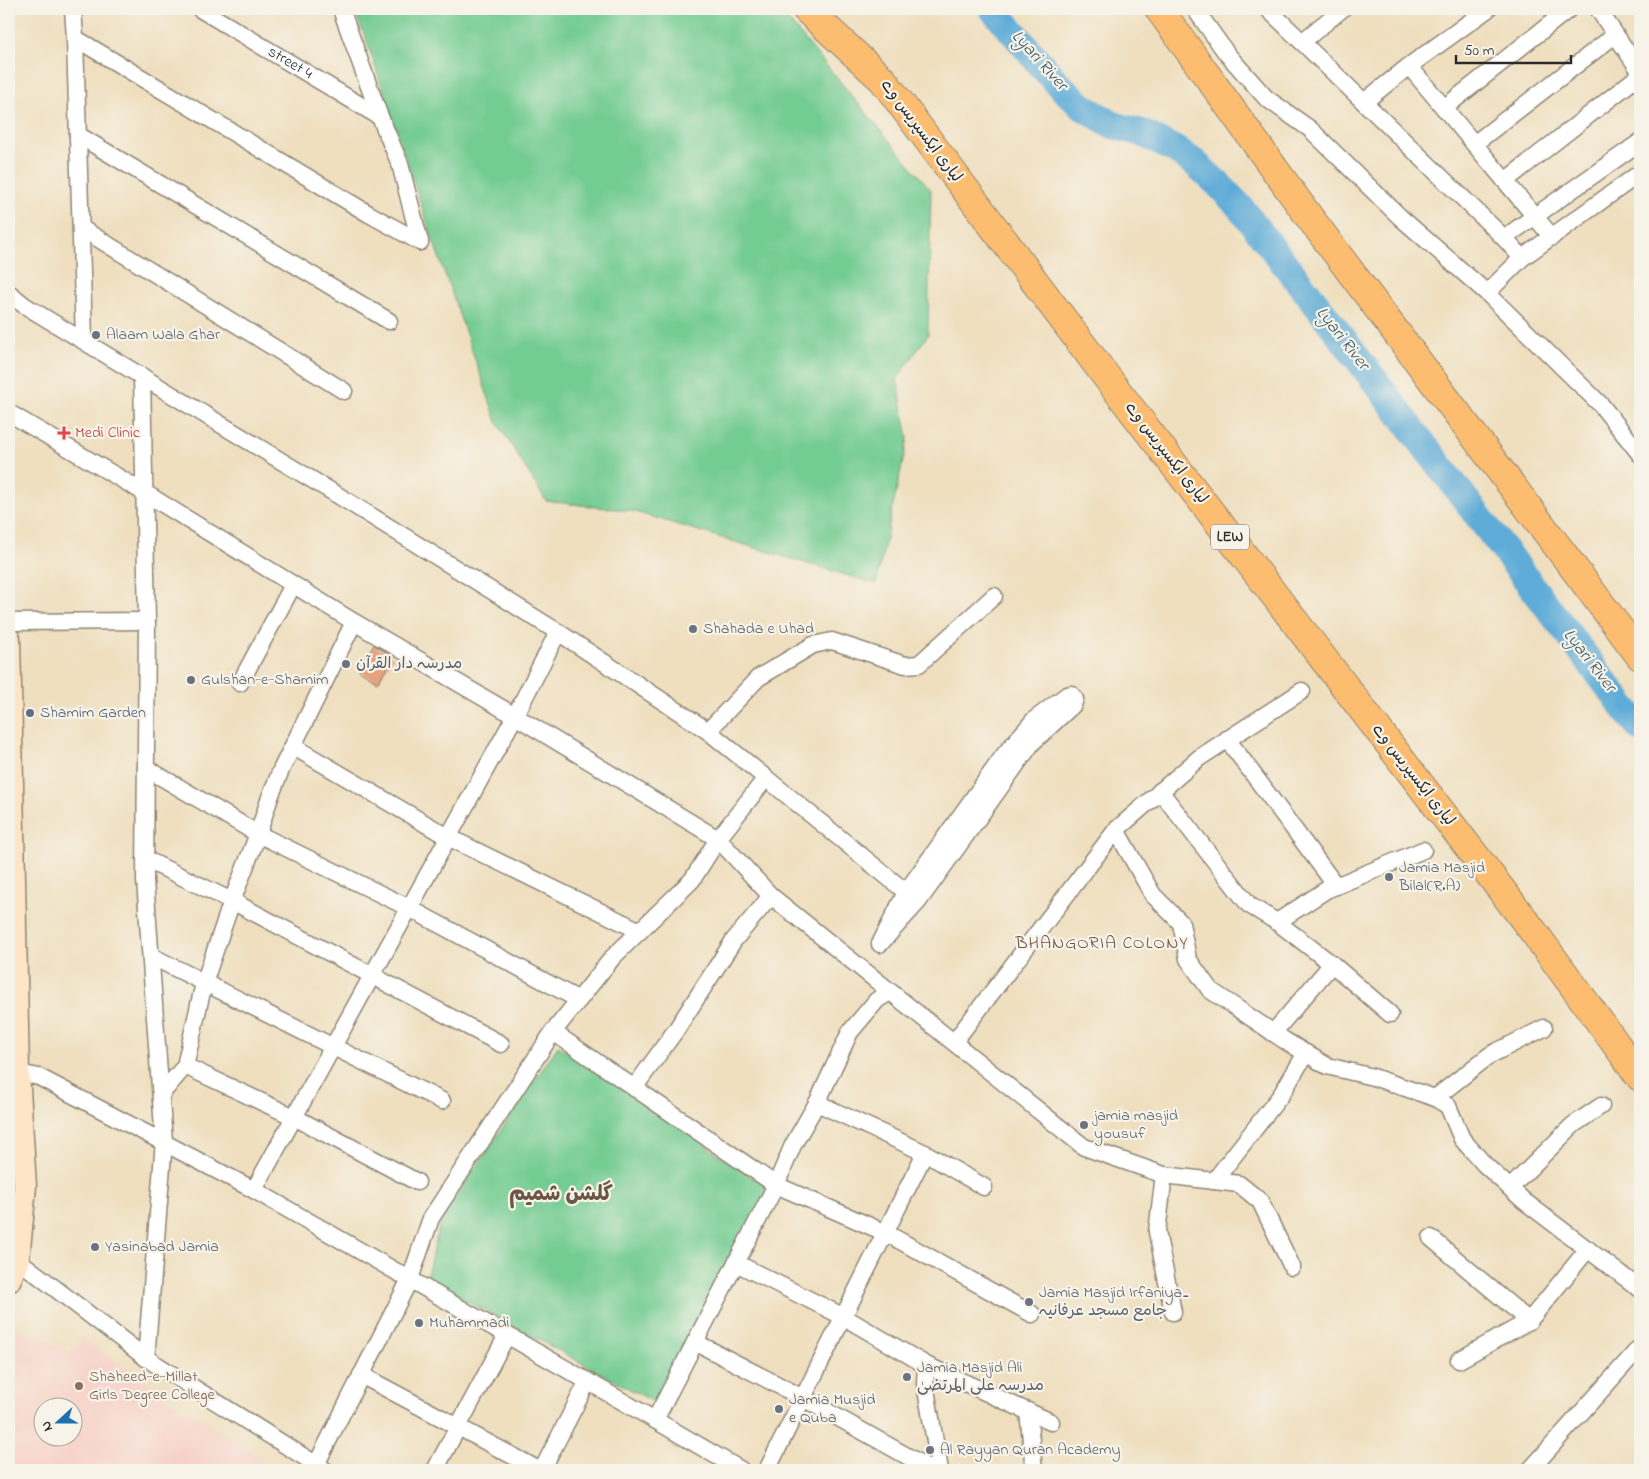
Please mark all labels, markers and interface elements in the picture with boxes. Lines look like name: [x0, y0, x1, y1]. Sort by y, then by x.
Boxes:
water label: Lyari River: [1005, 25, 1075, 99]
scale bar: [1456, 32, 1572, 64]
street label: street 4: [263, 40, 318, 86]
text: 50 m: [1464, 40, 1495, 62]
street label: لیاری ایکسپریس وے: [874, 74, 968, 188]
water label: Lyari River: [1309, 302, 1377, 378]
place label: Alaam Wala Ghar: [106, 323, 220, 347]
marker: Alaam Wala Ghar: [90, 329, 102, 341]
street label: لیاری ایکسپریس وے: [1118, 397, 1214, 509]
place label: Medi Clinic: [75, 421, 141, 445]
marker: Medi Clinic: [57, 426, 71, 440]
road number: LEW: [1211, 524, 1249, 550]
place label: Shahada e Uhad: [703, 617, 814, 641]
marker: Shahada e Uhad: [687, 623, 699, 635]
water label: Lyari River: [1556, 624, 1624, 700]
place label: مدرسہ دار القرآن: [356, 652, 462, 676]
marker: مدرسہ دار القرآن: [340, 658, 352, 670]
place label: Gulshan-e-Shamim: [201, 668, 329, 692]
marker: Gulshan-e-Shamim: [185, 674, 197, 686]
place label: Shamim Garden: [40, 701, 146, 725]
marker: Shamim Garden: [24, 707, 36, 719]
street label: لیاری ایکسپریس وے: [1365, 719, 1461, 831]
place label: Jamia Masjid Bilal(R.A): [1398, 856, 1485, 898]
marker: Jamia Masjid Bilal(R.A): [1383, 871, 1395, 883]
district label: BHANGORIA COLONY: [1014, 931, 1189, 957]
place label: jamia masjid yousuf: [1092, 1104, 1178, 1146]
marker: jamia masjid yousuf: [1078, 1119, 1090, 1131]
district label: گلشن شمیم: [509, 1180, 613, 1210]
place label: Yasinabad Jamia: [105, 1235, 219, 1259]
marker: Yasinabad Jamia: [89, 1241, 101, 1253]
place label: Jamia Masjid Irfaniya۔ جامع مسجد عرفانیہ: [1039, 1281, 1190, 1323]
marker: Jamia Masjid Irfaniya۔ جامع مسجد عرفانیہ: [1023, 1296, 1035, 1308]
place label: Muhammadi: [429, 1311, 510, 1335]
marker: Muhammadi: [413, 1317, 425, 1329]
place label: Jamia Masjid Ali مدرسہ علی المرتضیٰ: [917, 1356, 1044, 1398]
place label: Shaheed-e-Millat Girls Degree College: [89, 1365, 215, 1407]
marker: Jamia Masjid Ali مدرسہ علی المرتضیٰ: [901, 1371, 913, 1383]
marker: Shaheed-e-Millat Girls Degree College: [73, 1380, 85, 1392]
place label: Jamia Musjid e Quba: [789, 1388, 875, 1430]
north arrow: [32, 1396, 82, 1446]
marker: Jamia Musjid e Quba: [773, 1403, 785, 1415]
text: N: [36, 1418, 59, 1434]
place label: Al Rayyan Quran Academy: [940, 1438, 1120, 1462]
marker: Al Rayyan Quran Academy: [924, 1444, 936, 1456]

